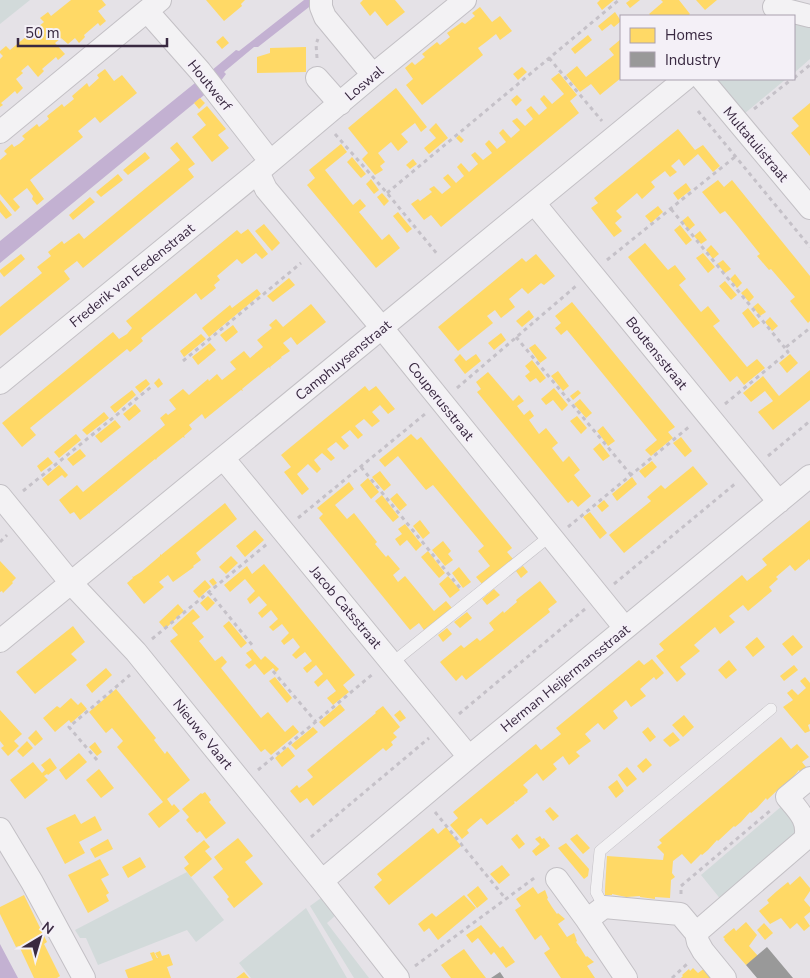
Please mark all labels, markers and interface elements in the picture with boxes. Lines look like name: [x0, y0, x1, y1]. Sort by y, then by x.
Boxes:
scale bar: [18, 15, 166, 47]
legend: [620, 15, 795, 80]
text: 50 m: [25, 23, 60, 43]
text: Homes: [665, 25, 713, 45]
text: Industry: [665, 50, 721, 70]
street label: Houtwerf: [183, 56, 236, 115]
street label: Loswal: [341, 61, 388, 105]
street label: Multatulistraat: [719, 103, 793, 186]
street label: Frederik van Eedenstraat: [66, 219, 199, 332]
street label: Boutensstraat: [621, 313, 692, 394]
street label: Camphuysenstraat: [291, 316, 395, 405]
street label: Couperusstraat: [403, 358, 478, 445]
street label: Jacob Catsstraat: [305, 561, 386, 653]
street label: Herman Heijermansstraat: [497, 620, 634, 737]
street label: Nieuwe Vaart: [168, 695, 237, 774]
north arrow: [15, 913, 65, 963]
text: N: [38, 917, 58, 939]

